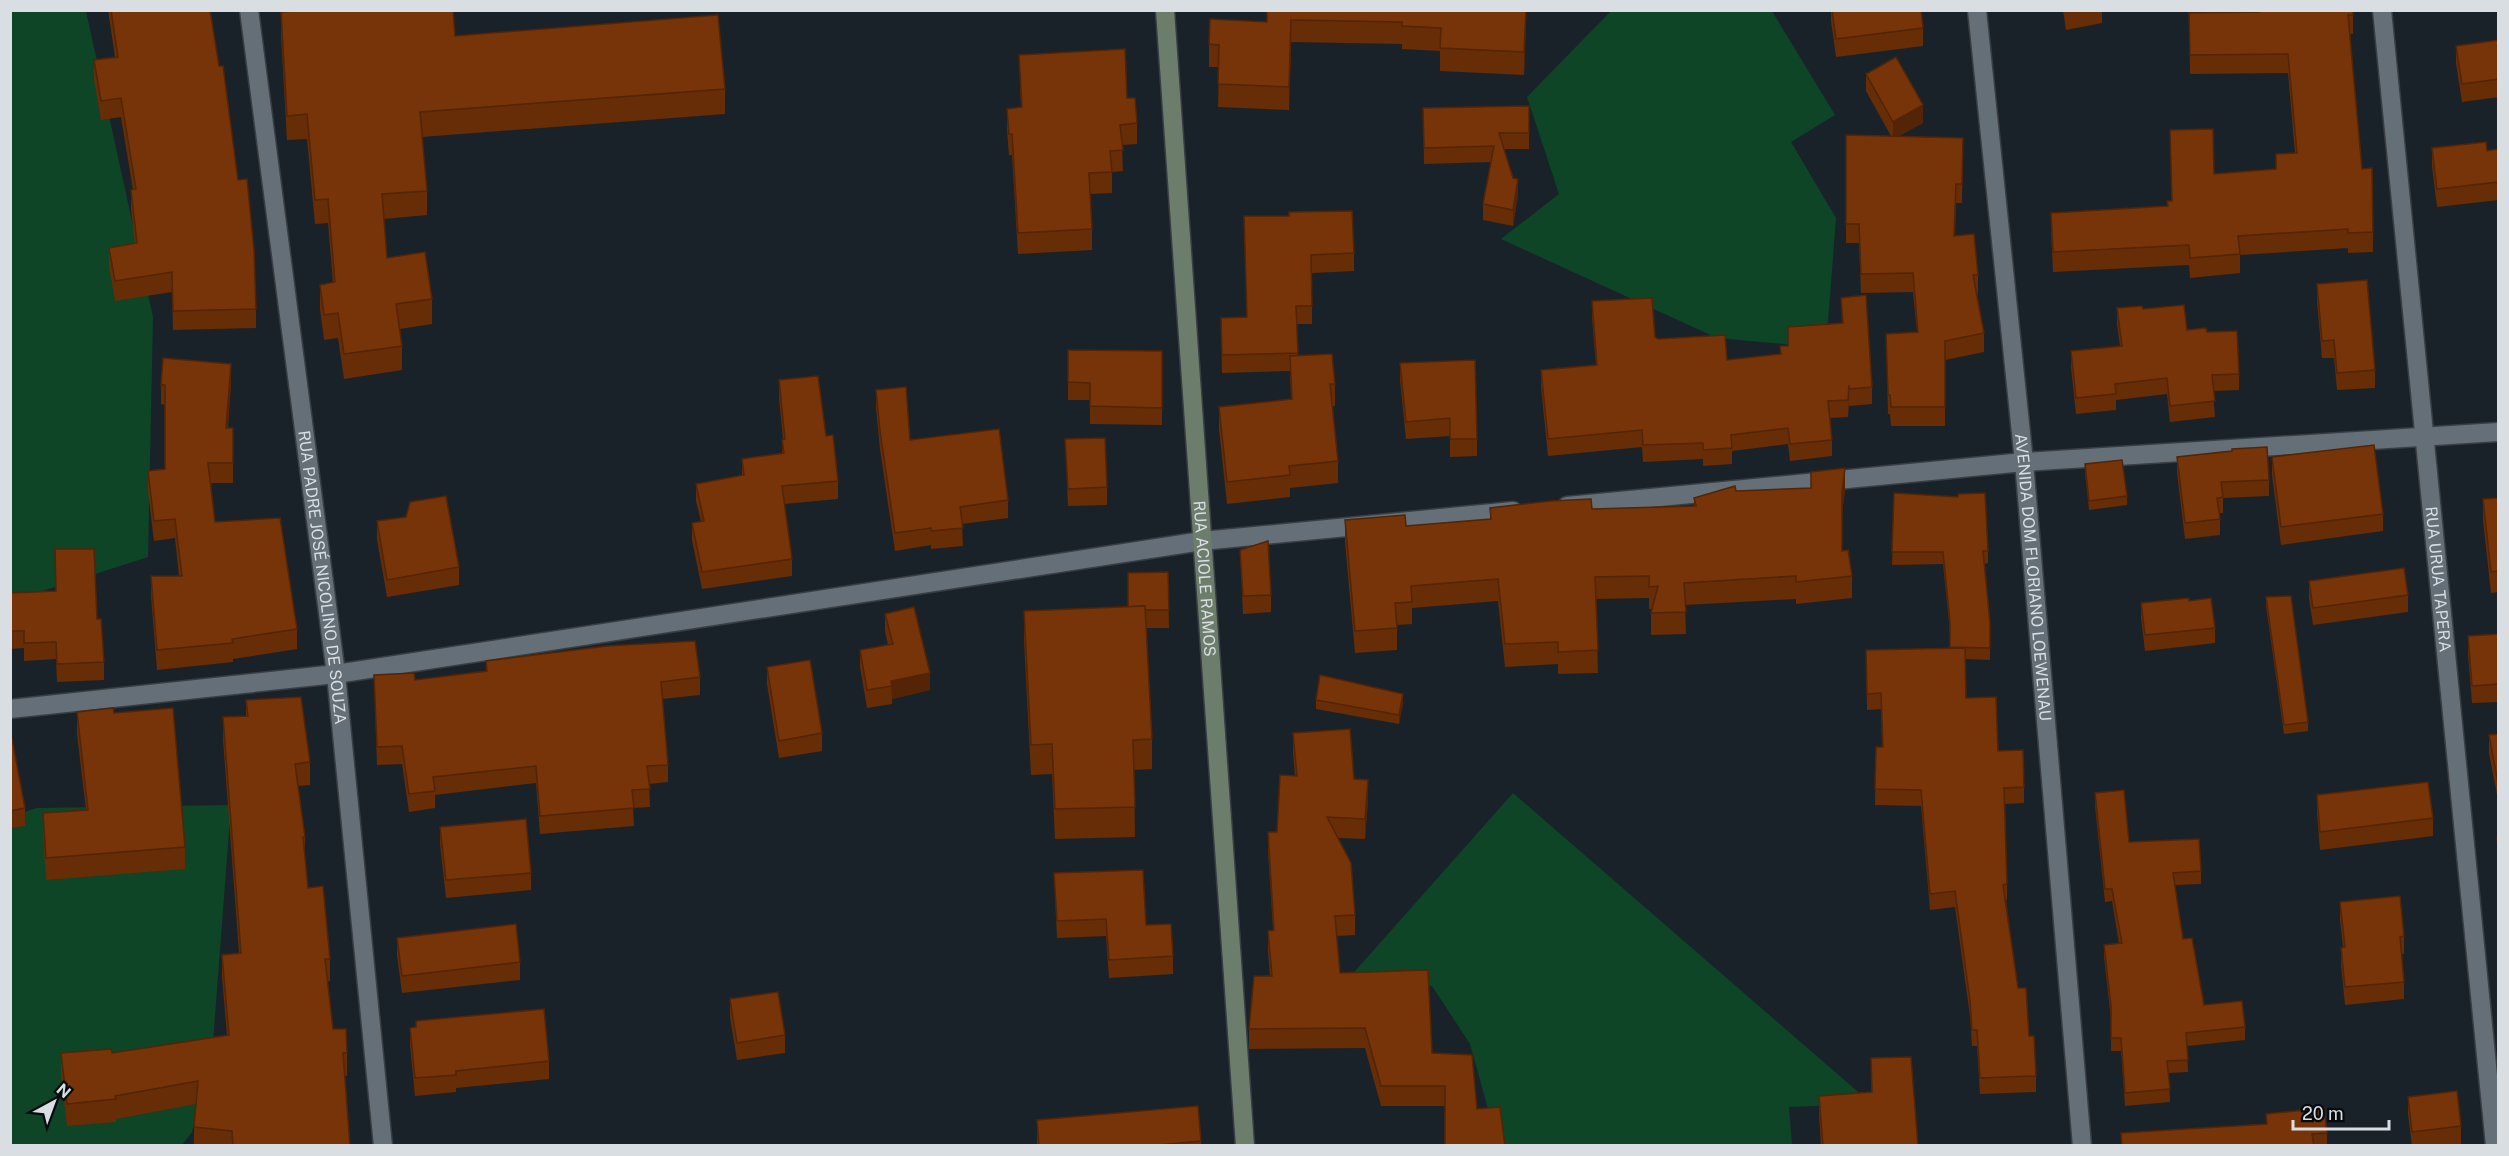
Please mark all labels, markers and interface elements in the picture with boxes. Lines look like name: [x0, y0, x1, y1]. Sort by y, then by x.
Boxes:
street label: RUA PADRE JOSÉ NICOLINO DE SOUZA: [295, 429, 350, 725]
street label: AVENIDA DOM FLORIANO LOEWENAU: [2012, 432, 2055, 722]
street label: RUA ACIOLE RAMOS: [1190, 500, 1220, 657]
street label: RUA URUA TAPERA: [2422, 506, 2455, 653]
north arrow: [24, 1072, 84, 1132]
text: N: [53, 1080, 74, 1102]
scale bar: [2293, 1093, 2389, 1131]
text: 20 m: [2302, 1103, 2344, 1124]

